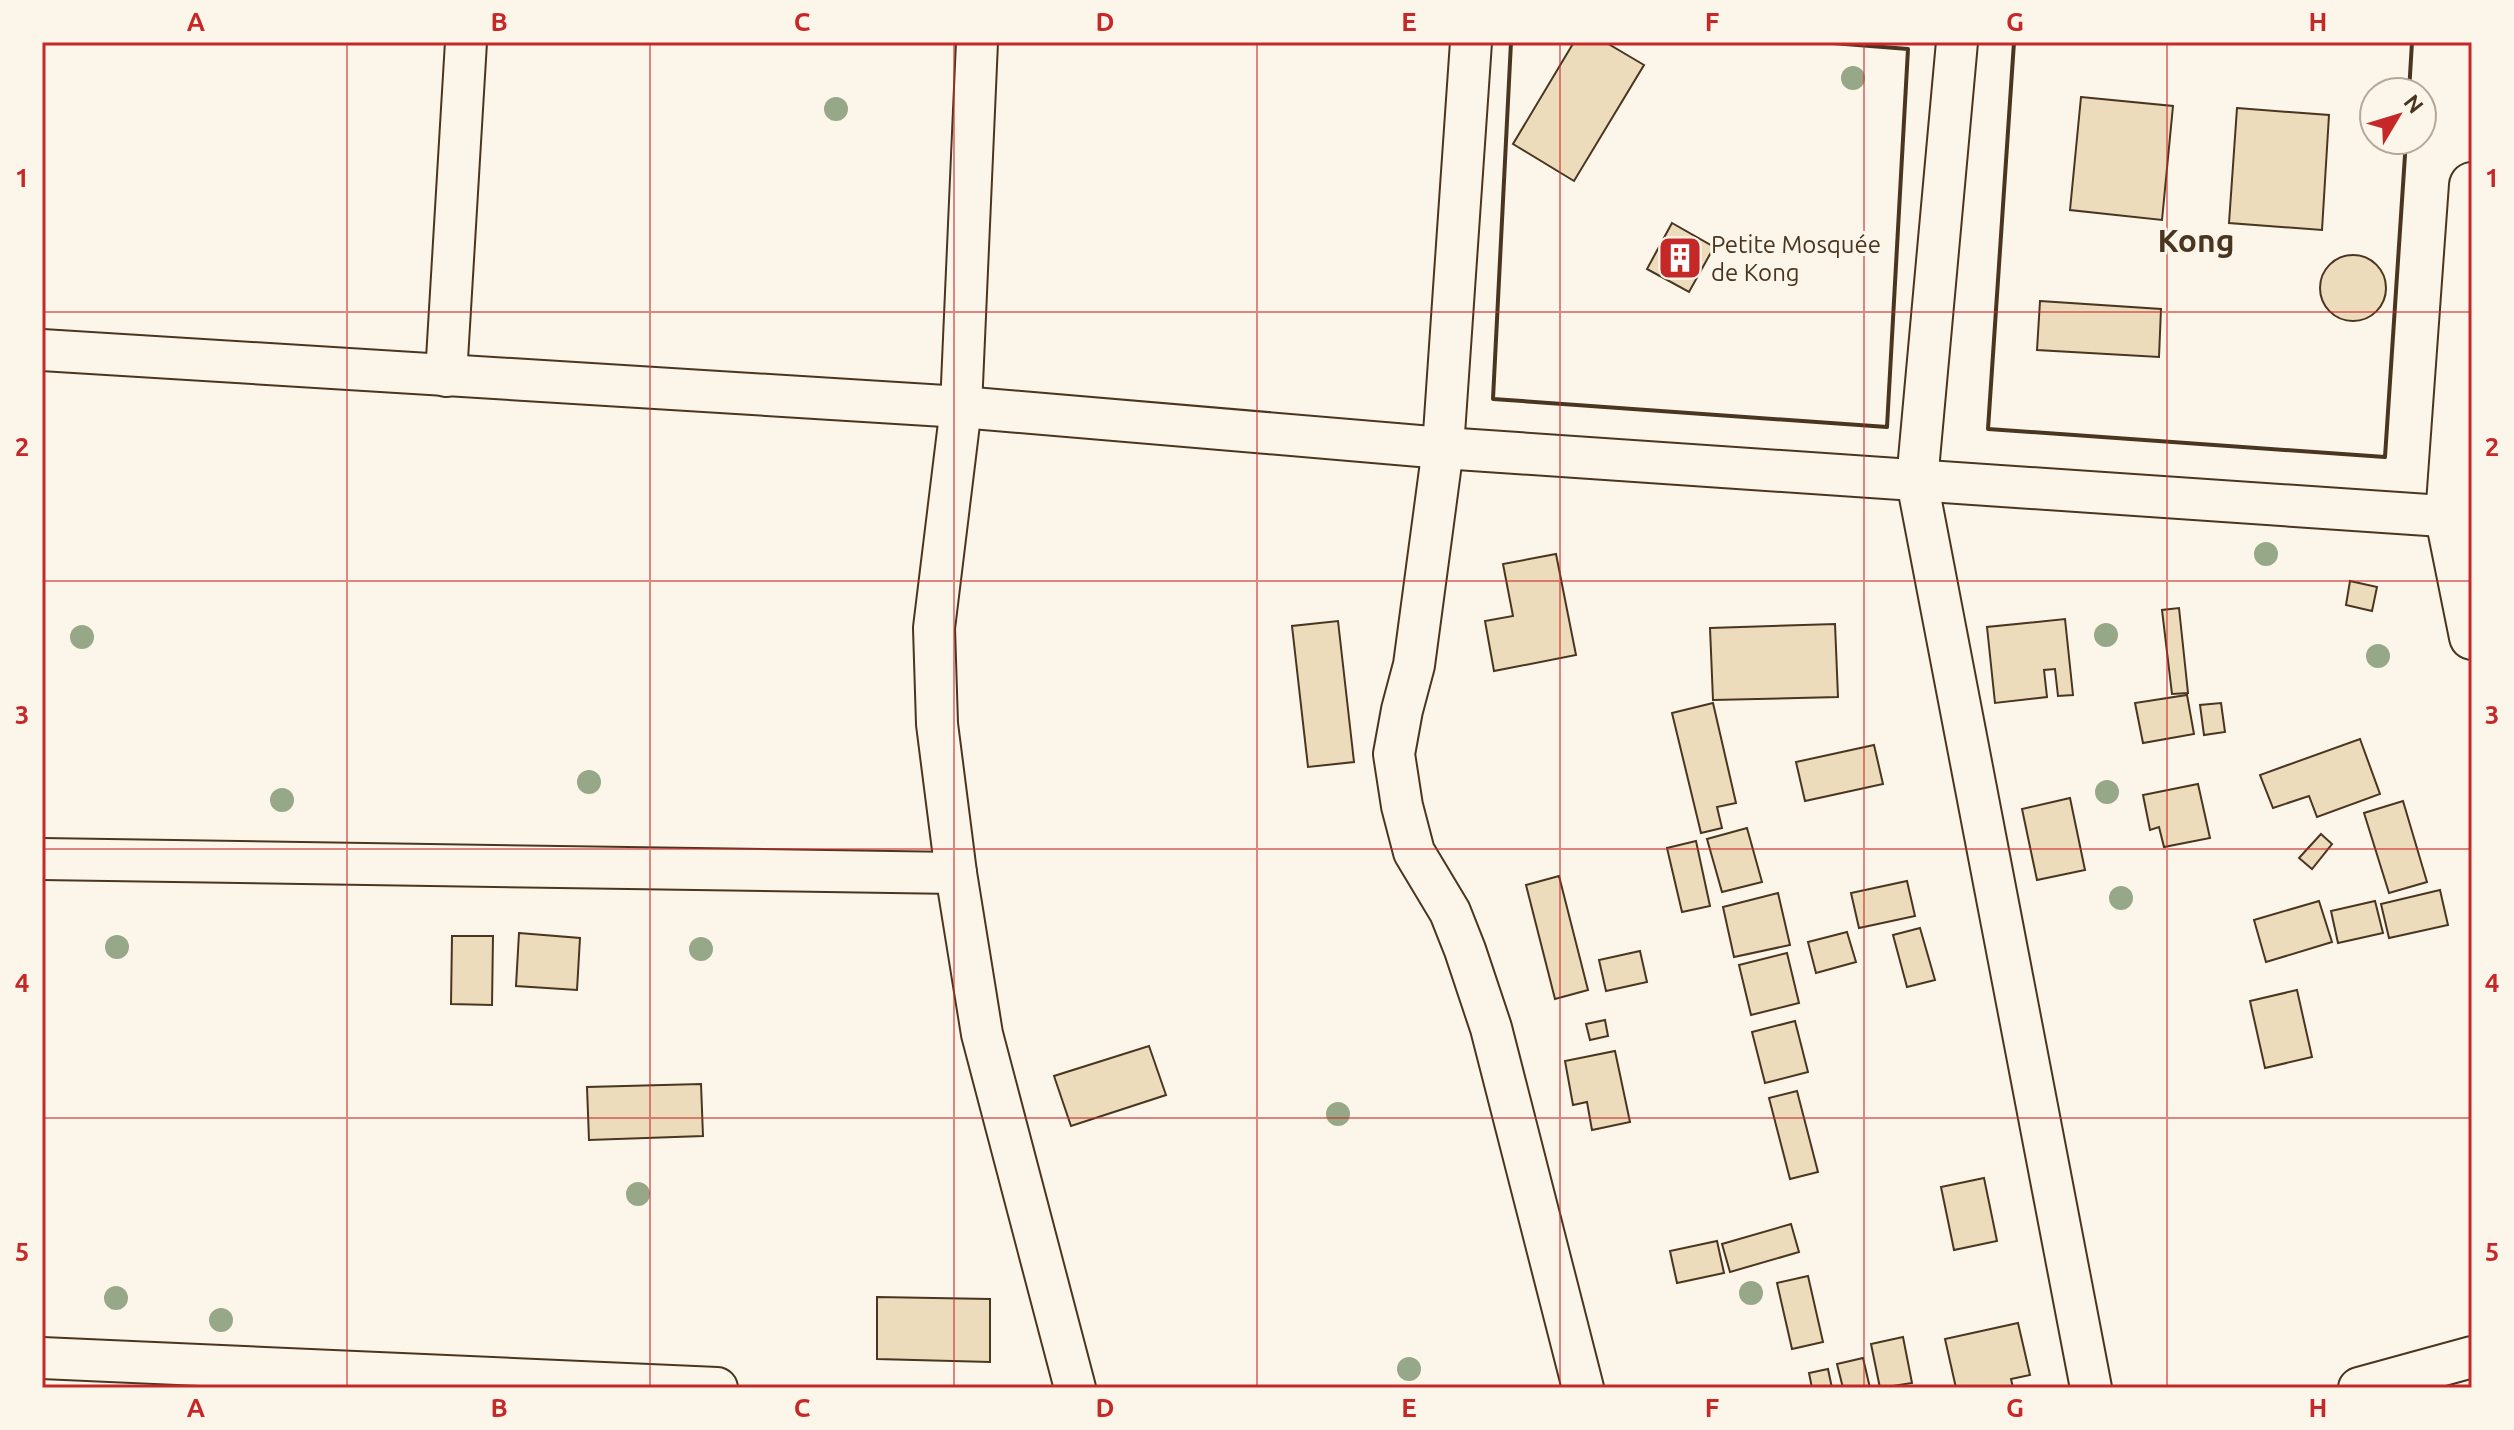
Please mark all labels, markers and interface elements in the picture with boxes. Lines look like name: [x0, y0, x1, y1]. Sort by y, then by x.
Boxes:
text: A: [187, 7, 206, 36]
text: B: [490, 7, 508, 36]
text: C: [794, 7, 811, 36]
text: D: [1096, 7, 1114, 36]
text: E: [1401, 7, 1417, 36]
text: F: [1705, 7, 1719, 36]
text: G: [2006, 7, 2024, 36]
text: H: [2309, 7, 2327, 36]
north arrow: [2358, 76, 2438, 156]
text: N: [2399, 89, 2429, 118]
text: 1: [15, 163, 29, 192]
text: 1: [2485, 163, 2499, 192]
district label: Kong: [2157, 222, 2235, 258]
place label: Petite Mosquée de Kong: [1711, 231, 1881, 286]
building icon: Petite Mosquée de Kong: [1656, 234, 1704, 282]
text: 2: [15, 432, 29, 461]
text: 2: [2485, 432, 2499, 461]
text: 3: [15, 700, 29, 729]
text: 3: [2485, 700, 2499, 729]
text: 4: [15, 968, 29, 997]
text: 4: [2485, 968, 2499, 997]
text: 5: [15, 1237, 29, 1266]
text: 5: [2485, 1237, 2499, 1266]
text: A: [187, 1393, 206, 1422]
text: B: [490, 1393, 508, 1422]
text: C: [794, 1393, 811, 1422]
text: D: [1096, 1393, 1114, 1422]
text: E: [1401, 1393, 1417, 1422]
text: F: [1705, 1393, 1719, 1422]
text: G: [2006, 1393, 2024, 1422]
text: H: [2309, 1393, 2327, 1422]

